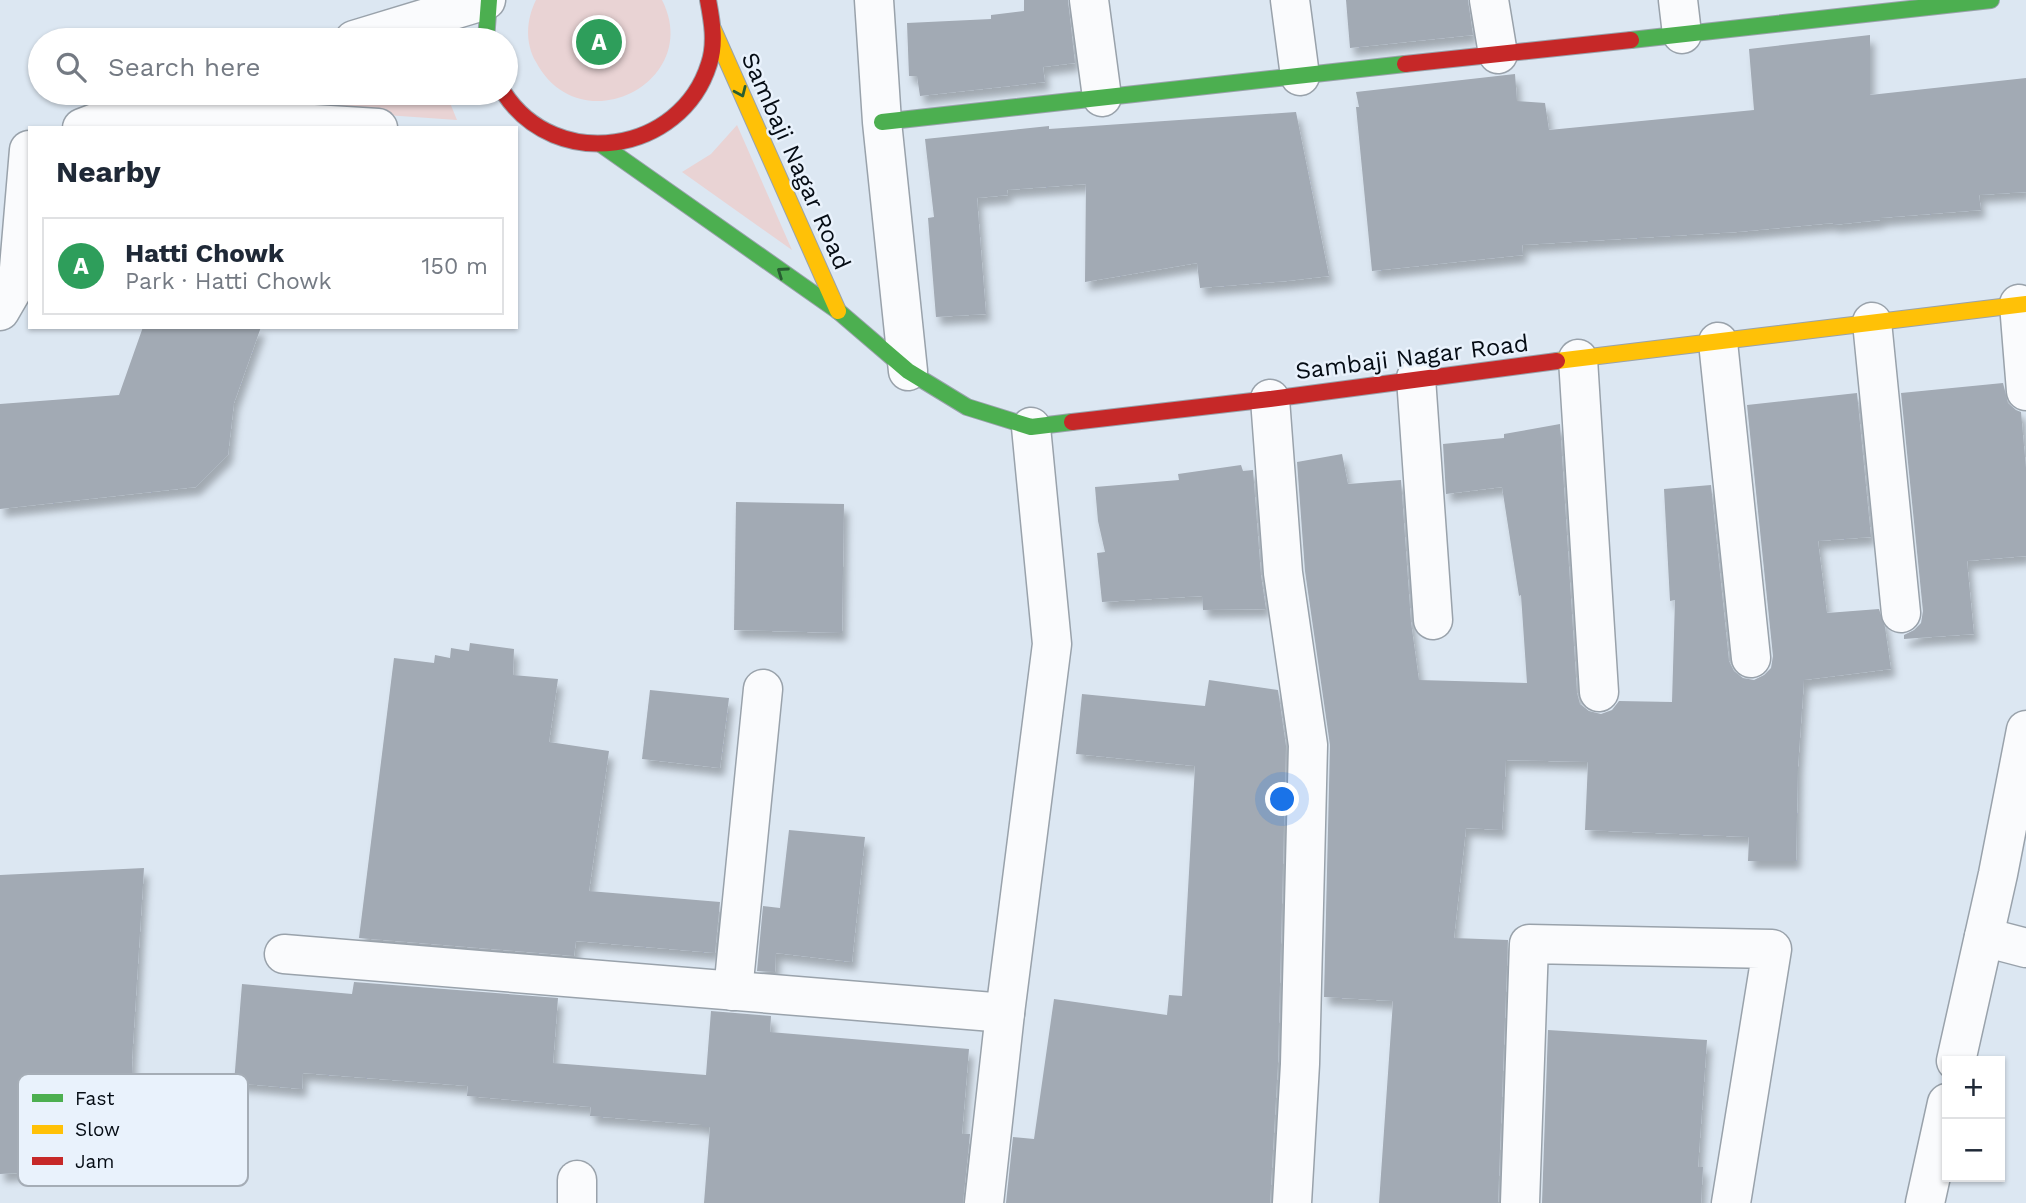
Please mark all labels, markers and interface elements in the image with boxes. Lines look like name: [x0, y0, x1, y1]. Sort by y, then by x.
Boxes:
pin: A: [576, 16, 622, 68]
search box: [28, 28, 518, 105]
icon: search: [52, 48, 90, 86]
street label: Sambaji Nagar Road: [735, 48, 857, 274]
text: Search here: [108, 52, 260, 82]
one-way arrow: [733, 84, 747, 97]
text: Nearby: [56, 154, 161, 189]
text: Hatti Chowk: [125, 238, 284, 268]
text: A: [73, 253, 89, 280]
text: 150 m: [422, 253, 488, 280]
text: Park · Hatti Chowk: [125, 268, 332, 295]
one-way arrow: [777, 268, 790, 280]
street label: Sambaji Nagar Road: [1294, 329, 1530, 385]
your location: [1265, 782, 1299, 816]
map controls: [1942, 1056, 2005, 1182]
button: +: [1942, 1056, 2005, 1119]
legend: [18, 1074, 248, 1186]
text: Fast: [75, 1087, 114, 1110]
text: Slow: [75, 1118, 120, 1141]
button: −: [1942, 1119, 2005, 1182]
text: Jam: [75, 1150, 114, 1173]

